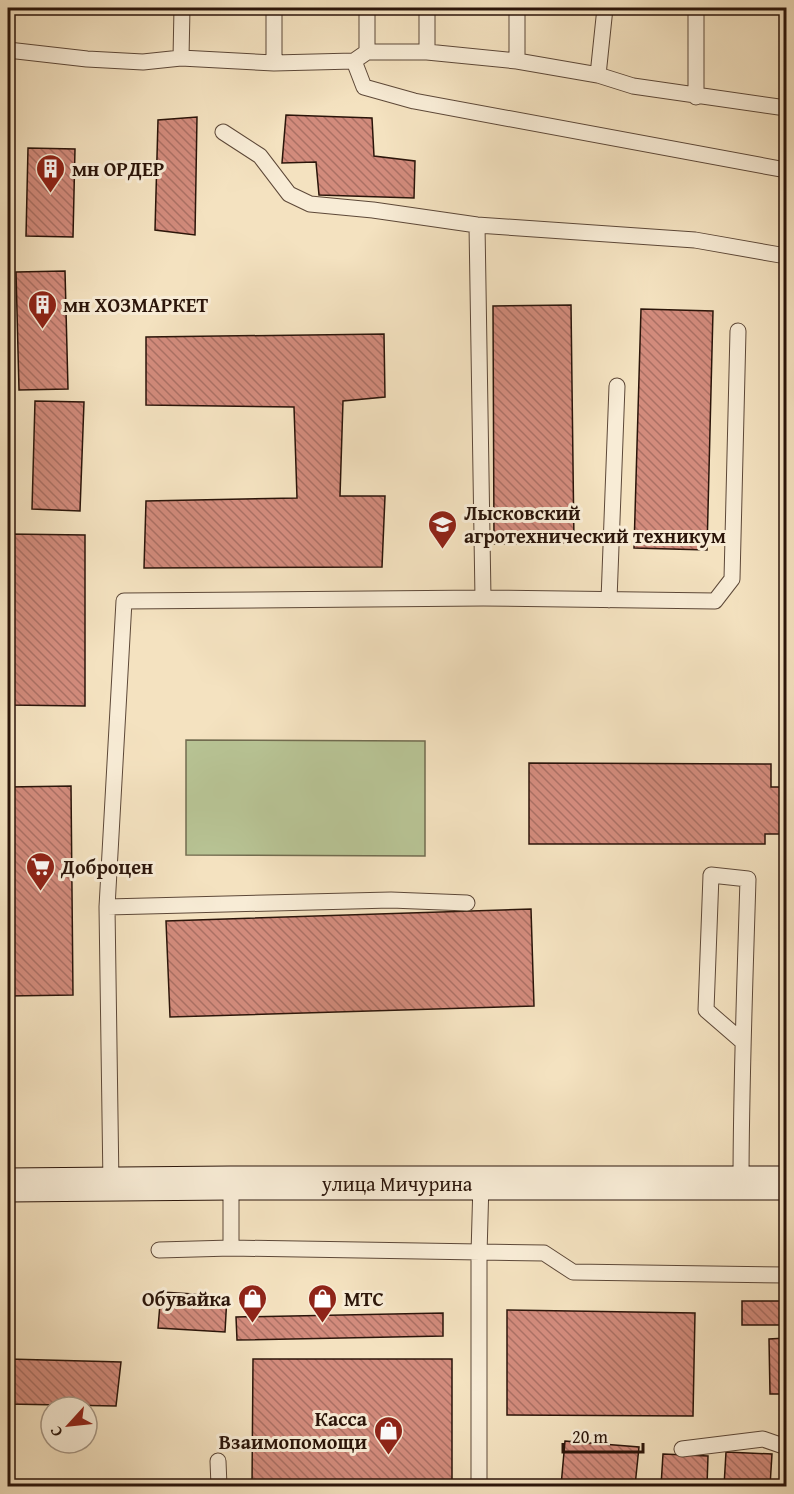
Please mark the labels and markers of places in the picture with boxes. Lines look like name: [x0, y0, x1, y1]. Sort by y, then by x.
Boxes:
building icon: мн ОРДЕР: [35, 152, 67, 194]
place label: мн ОРДЕР: [72, 154, 164, 183]
building icon: мн ХОЗМАРКЕТ: [26, 288, 58, 330]
place label: мн ХОЗМАРКЕТ: [63, 290, 209, 319]
place label: Лысковский агротехнический техникум: [464, 498, 726, 550]
school or university icon: Лысковский агротехнический техникум: [427, 508, 459, 550]
supermarket icon: Доброцен: [24, 850, 56, 892]
place label: Доброцен: [60, 852, 153, 881]
shop icon: Обувайка: [236, 1282, 268, 1324]
shop icon: МТС: [307, 1282, 339, 1324]
place label: Обувайка: [142, 1284, 232, 1313]
place label: МТС: [344, 1284, 384, 1313]
place label: Касса Взаимопомощи: [219, 1404, 368, 1456]
shop icon: Касса Взаимопомощи: [372, 1414, 404, 1456]

